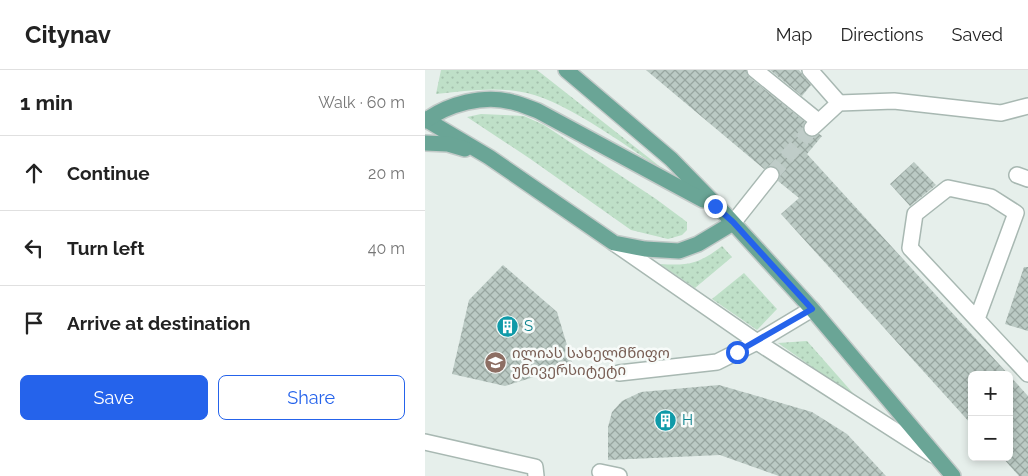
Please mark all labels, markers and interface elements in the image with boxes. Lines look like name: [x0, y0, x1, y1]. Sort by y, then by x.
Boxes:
text: Citynav: [25, 20, 111, 49]
text: Map: [776, 24, 812, 45]
text: Directions: [840, 24, 924, 45]
text: Saved: [952, 24, 1003, 45]
text: 1 min: [20, 90, 73, 115]
text: Walk · 60 m: [318, 93, 405, 112]
icon: ahead: [20, 159, 48, 187]
text: Continue: [67, 162, 150, 184]
text: 20 m: [368, 164, 405, 183]
route end: [704, 195, 727, 218]
icon: left: [20, 234, 48, 262]
text: Turn left: [67, 237, 144, 259]
text: 40 m: [368, 239, 405, 258]
icon: arrive: [20, 309, 48, 337]
text: Arrive at destination: [67, 312, 251, 334]
building icon: S: [496, 314, 520, 338]
place label: S: [524, 317, 533, 335]
route start: [726, 341, 749, 364]
place label: ილიას სახელმწიფო უნივერსიტეტი: [512, 344, 670, 379]
school or university icon: ილიას სახელმწიფო უნივერსიტეტი: [484, 350, 508, 374]
map controls: [968, 371, 1013, 461]
button: +: [968, 371, 1013, 416]
button: Save: [20, 375, 208, 420]
button: Share: [218, 375, 405, 420]
building icon: H: [654, 408, 678, 432]
place label: H: [682, 411, 693, 429]
button: −: [968, 416, 1013, 461]

